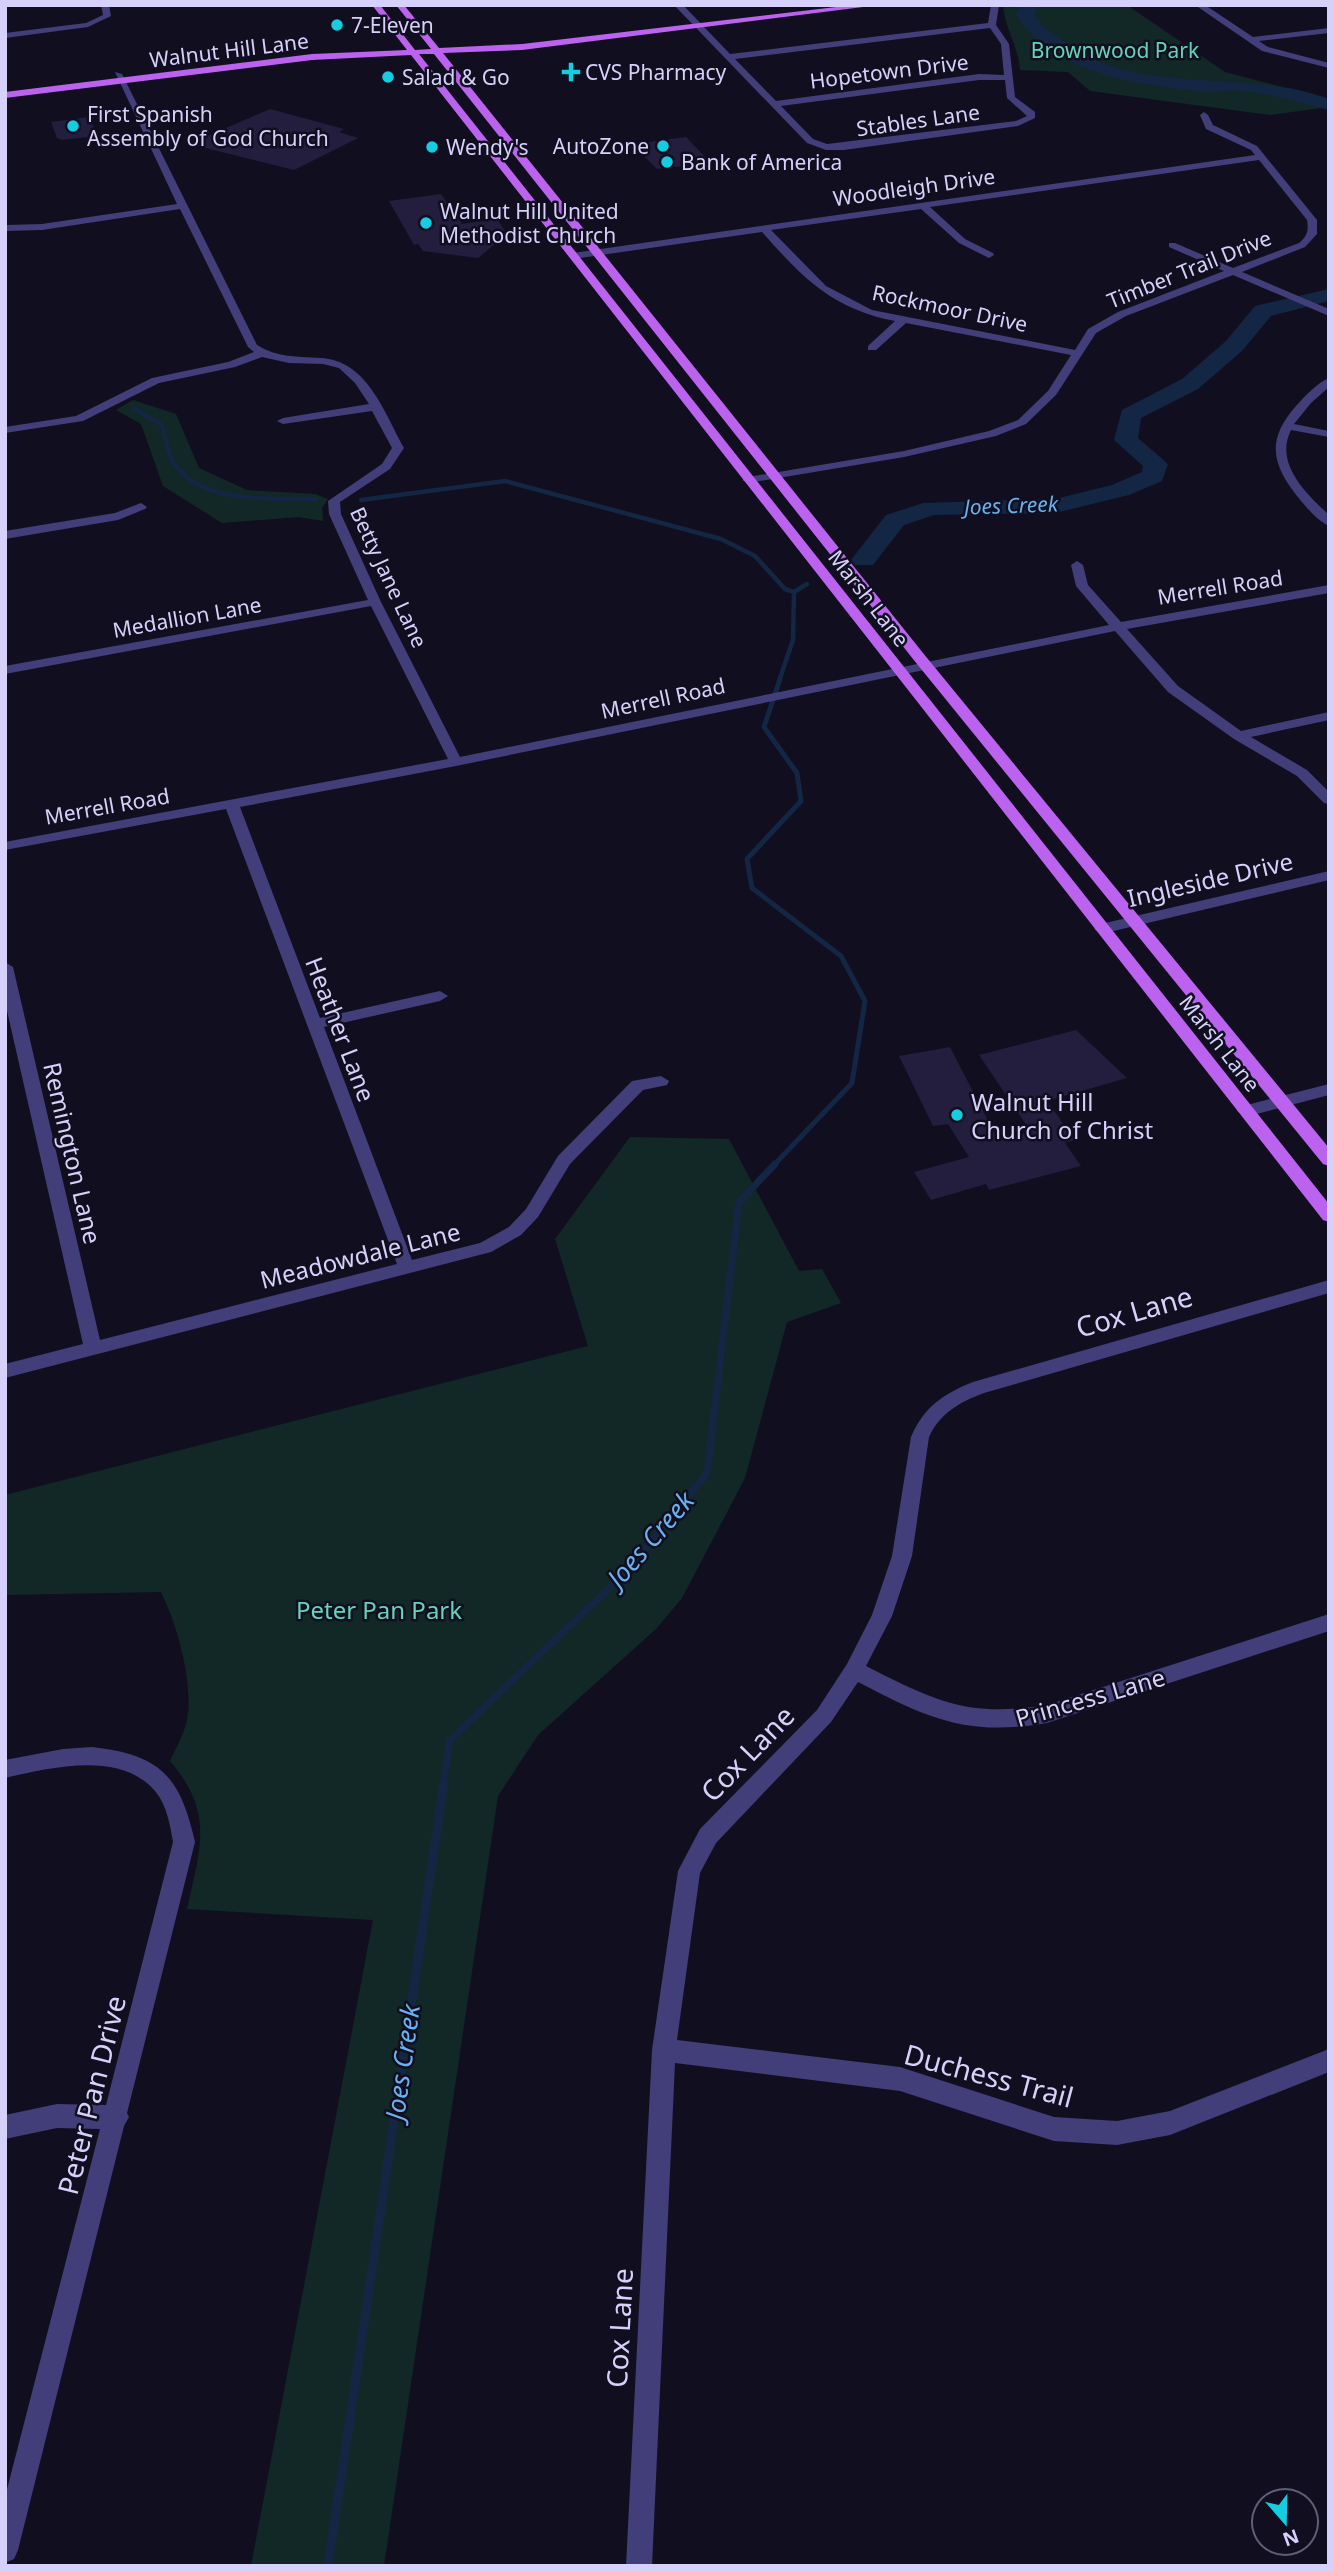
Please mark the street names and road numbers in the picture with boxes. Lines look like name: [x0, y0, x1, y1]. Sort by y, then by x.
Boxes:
street label: Walnut Hill Lane: [148, 26, 310, 74]
street label: Hopetown Drive: [808, 47, 970, 95]
street label: Stables Lane: [855, 97, 981, 143]
street label: Woodleigh Drive: [831, 162, 997, 212]
street label: Timber Trail Drive: [1103, 223, 1275, 315]
street label: Rockmoor Drive: [870, 278, 1030, 338]
street label: Betty Jane Lane: [344, 502, 434, 652]
street label: Marsh Lane: [822, 544, 916, 652]
street label: Merrell Road: [1155, 563, 1285, 611]
street label: Medallion Lane: [110, 590, 264, 644]
street label: Merrell Road: [598, 671, 728, 725]
street label: Merrell Road: [42, 781, 172, 831]
street label: Ingleside Drive: [1124, 844, 1296, 914]
street label: Heather Lane: [298, 952, 384, 1106]
street label: Marsh Lane: [1173, 989, 1267, 1097]
street label: Remington Lane: [36, 1059, 110, 1247]
street label: Meadowdale Lane: [257, 1214, 463, 1296]
street label: Cox Lane: [1071, 1276, 1197, 1346]
street label: Princess Lane: [1011, 1660, 1169, 1734]
street label: Cox Lane: [692, 1697, 802, 1809]
street label: Peter Pan Drive: [48, 1991, 134, 2199]
street label: Duchess Trail: [900, 2034, 1078, 2116]
street label: Cox Lane: [597, 2267, 641, 2389]

